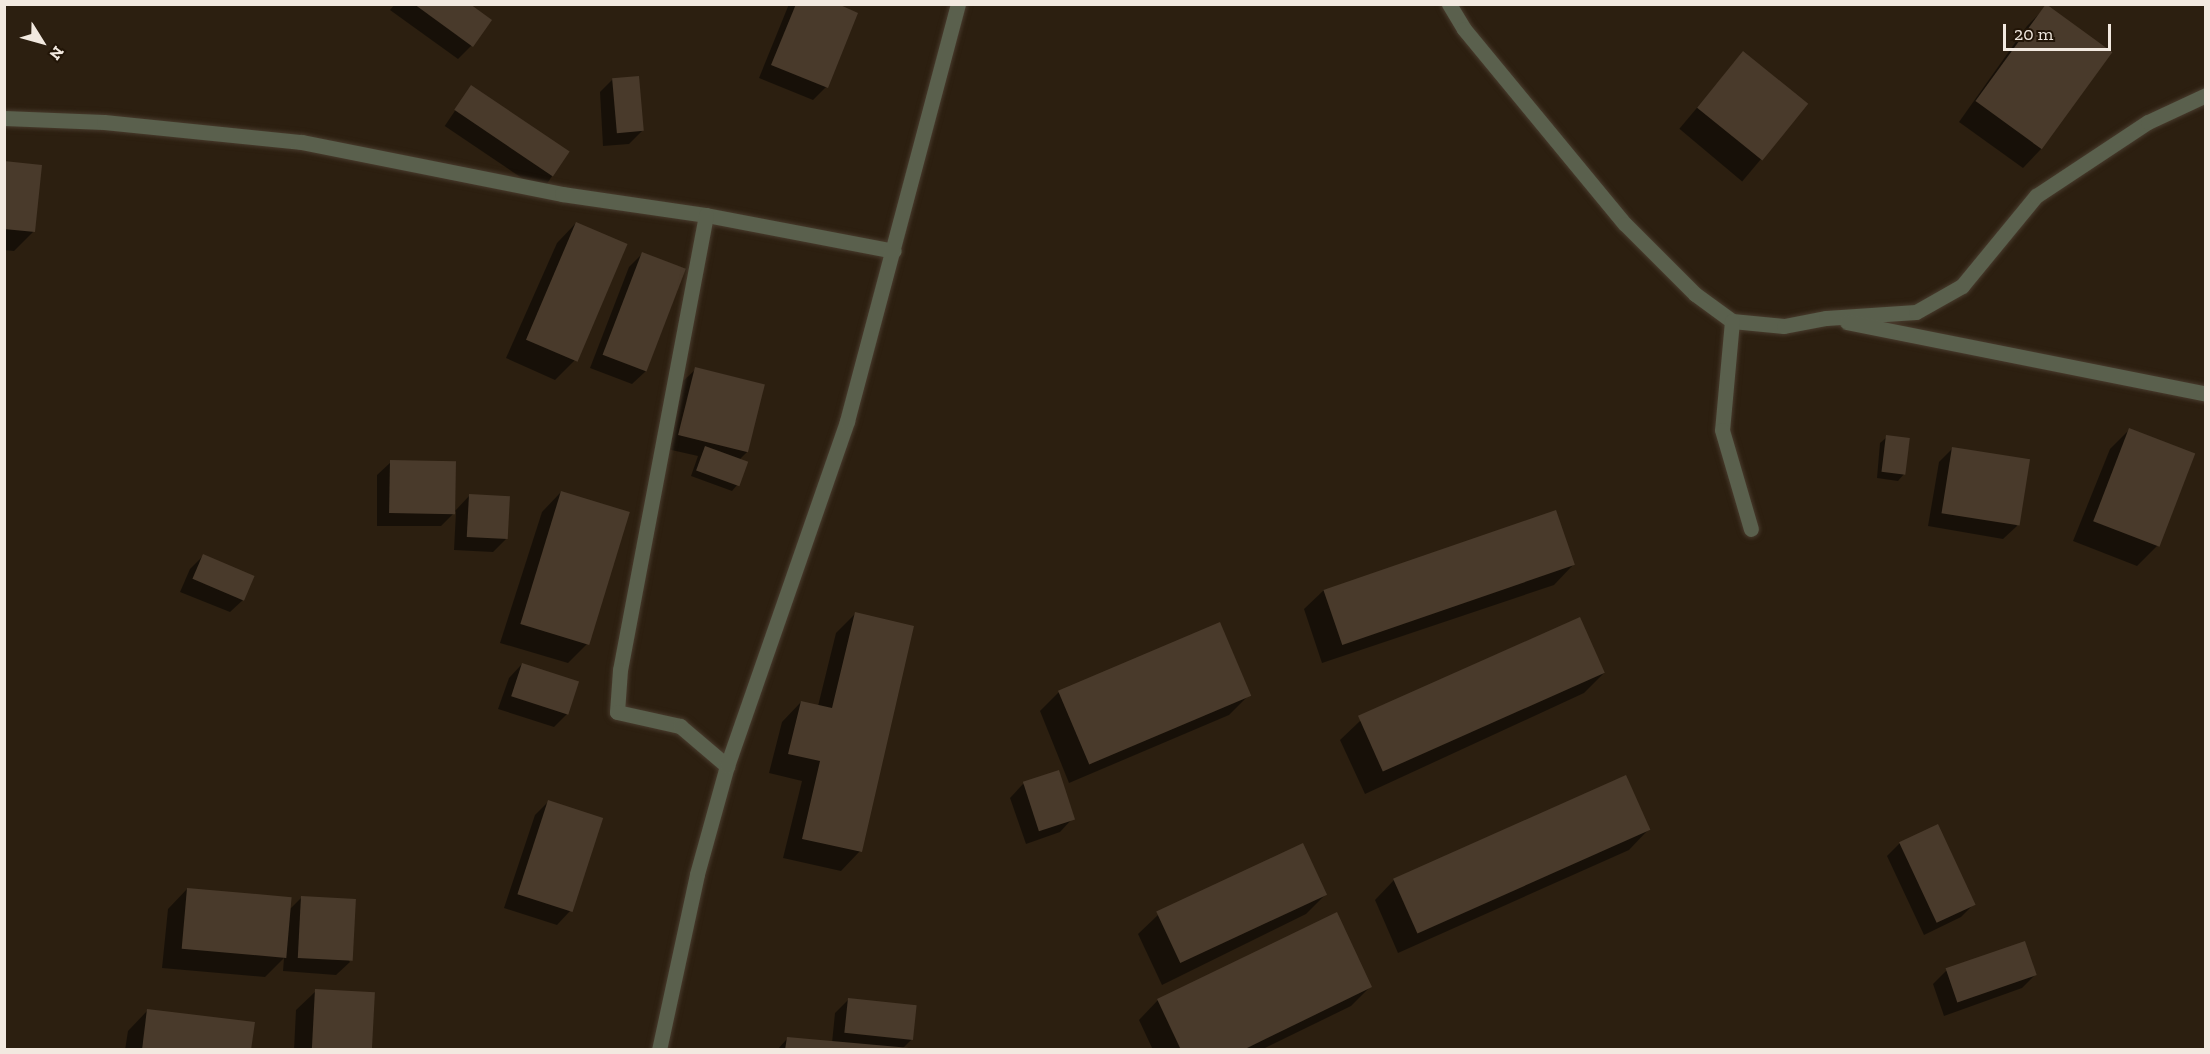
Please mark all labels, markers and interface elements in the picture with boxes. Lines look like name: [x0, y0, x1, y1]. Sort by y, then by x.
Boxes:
north arrow: [12, 12, 72, 72]
scale bar: [2006, 12, 2114, 50]
text: 20 m: [2014, 23, 2053, 45]
text: N: [46, 43, 68, 64]

